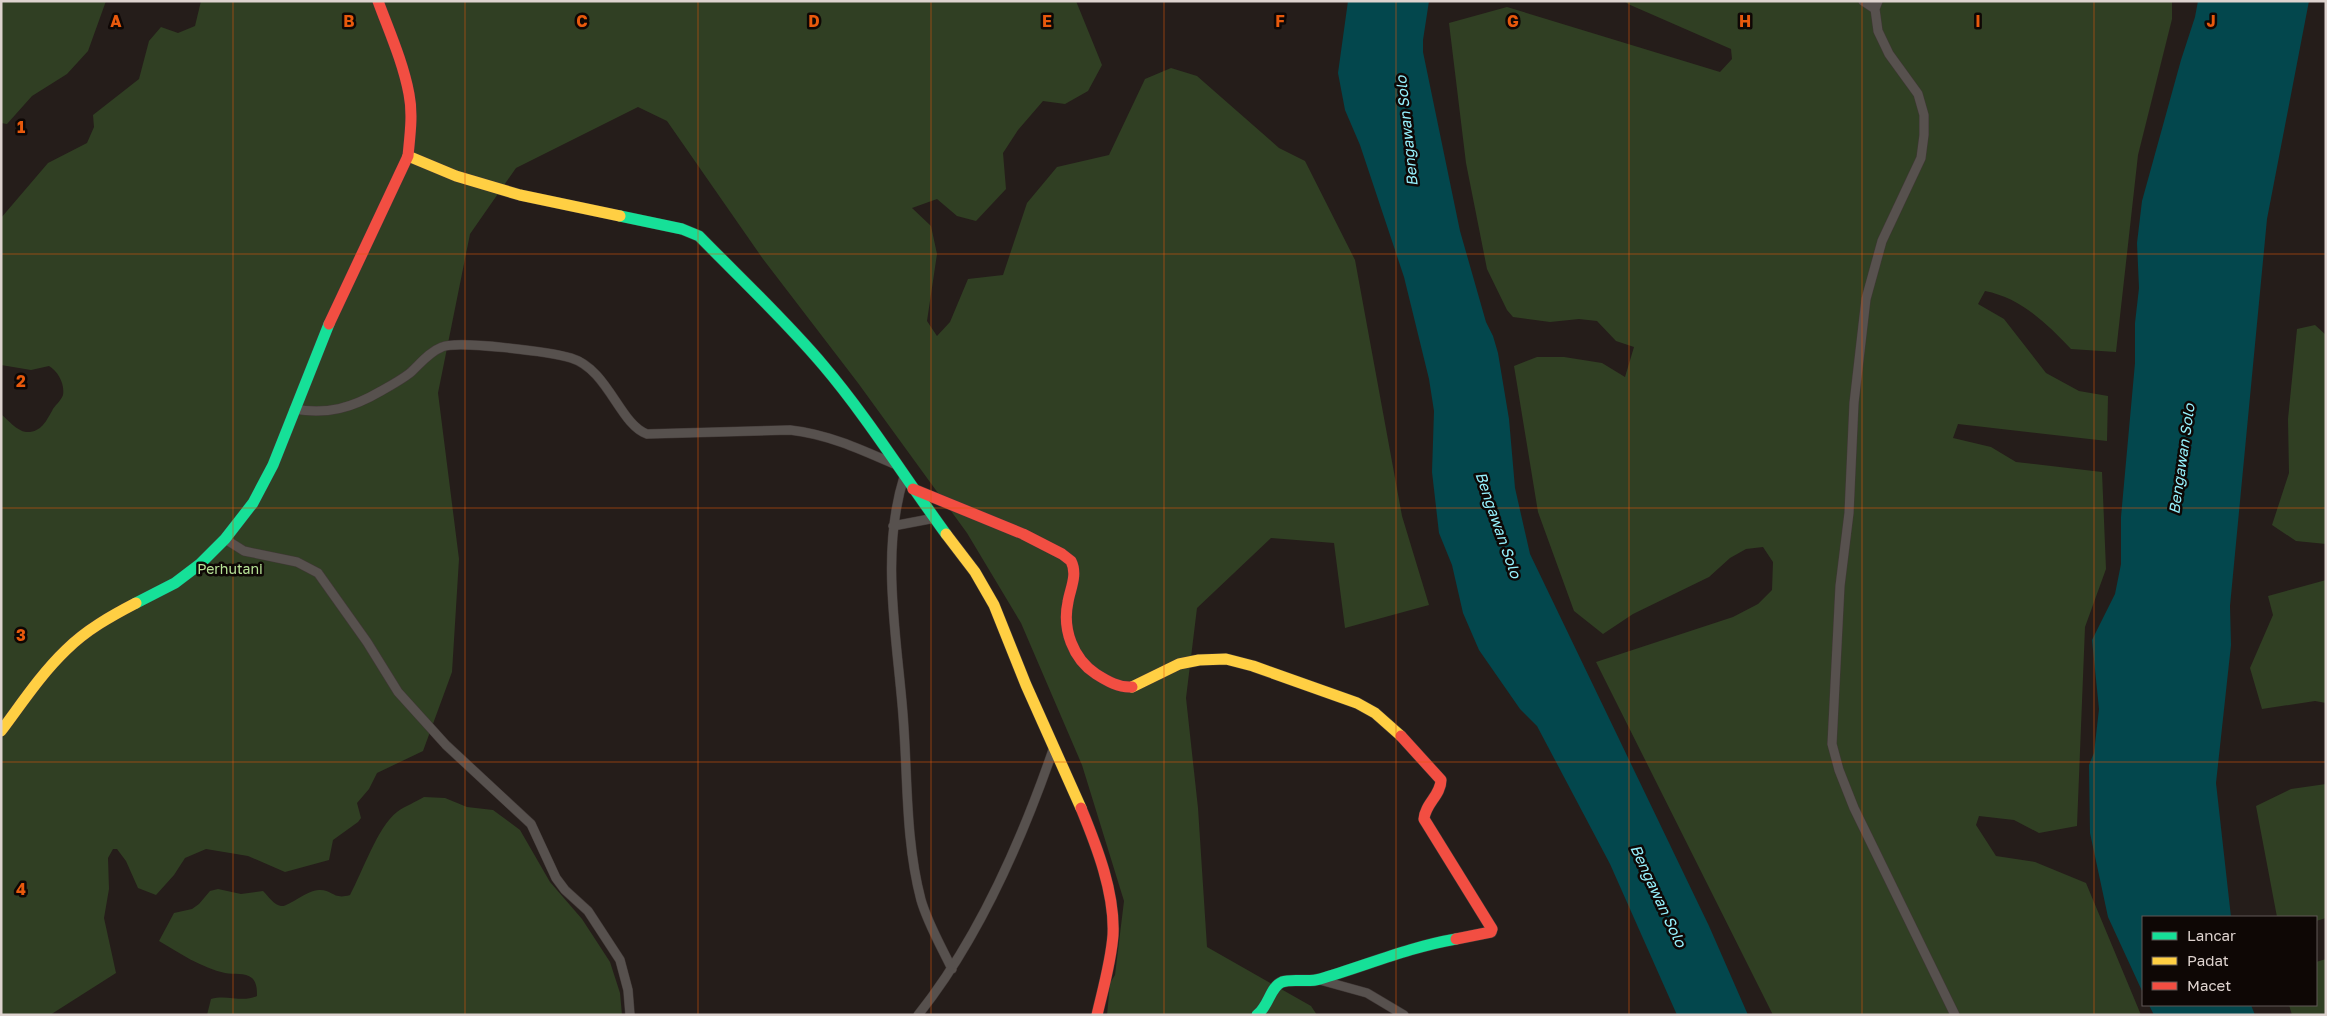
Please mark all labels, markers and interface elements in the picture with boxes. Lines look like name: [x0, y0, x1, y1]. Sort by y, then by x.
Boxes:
text: A: [110, 11, 122, 31]
text: B: [343, 11, 355, 31]
text: C: [576, 11, 588, 31]
text: D: [808, 11, 820, 31]
text: E: [1042, 11, 1052, 31]
text: F: [1275, 11, 1285, 31]
text: G: [1507, 11, 1519, 31]
text: H: [1739, 11, 1751, 31]
text: I: [1975, 11, 1981, 31]
text: J: [2206, 11, 2216, 31]
water label: Bengawan Solo: [1391, 74, 1422, 187]
text: 1: [17, 117, 25, 137]
text: 2: [16, 371, 26, 391]
water label: Bengawan Solo: [2164, 402, 2199, 515]
water label: Bengawan Solo: [1471, 469, 1526, 581]
park label: Perhutani: [197, 560, 263, 577]
text: 3: [16, 625, 26, 645]
water label: Bengawan Solo: [1626, 841, 1691, 951]
text: 4: [16, 879, 26, 899]
legend: [2142, 916, 2317, 1006]
text: Lancar: [2187, 926, 2236, 944]
text: Padat: [2187, 951, 2229, 969]
text: Macet: [2187, 976, 2231, 994]

